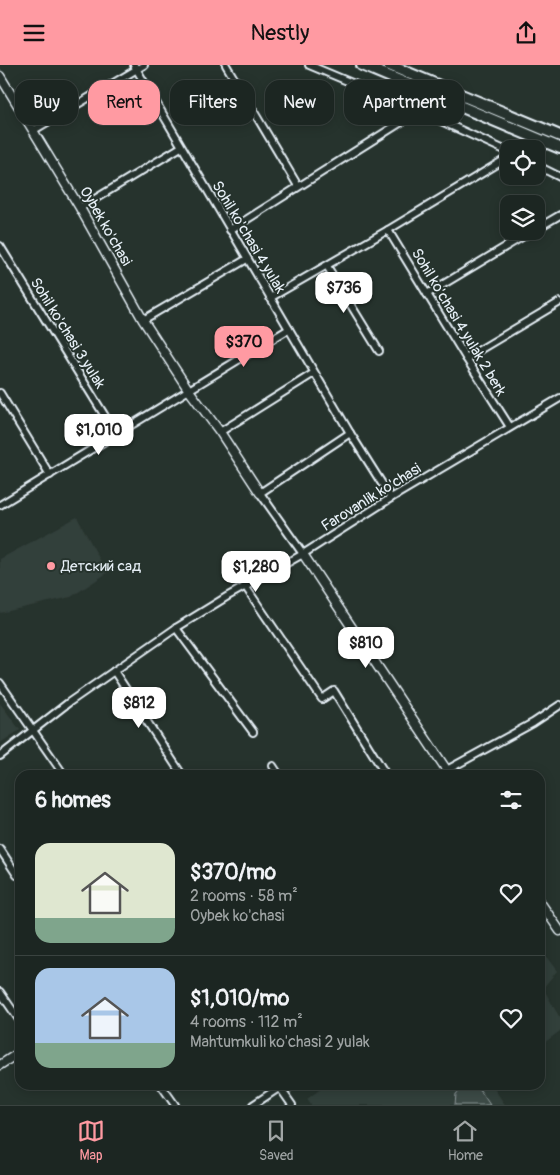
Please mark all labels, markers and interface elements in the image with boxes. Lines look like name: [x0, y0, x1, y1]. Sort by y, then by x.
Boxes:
icon: menu: [20, 19, 48, 47]
text: Nestly: [250, 19, 310, 47]
icon: share: [512, 19, 540, 47]
chip: Buy: [15, 80, 78, 125]
chip: Rent: [88, 80, 160, 125]
chip: Filters: [170, 80, 255, 125]
chip: New: [265, 80, 334, 125]
chip: Apartment: [344, 80, 464, 125]
map controls: [500, 140, 545, 240]
button: locate: [500, 140, 545, 185]
street label: Sohil ko'chasi 4 yulak: [208, 178, 290, 298]
street label: Oybek ko'chasi: [75, 183, 136, 270]
button: layers: [500, 195, 545, 240]
street label: Sohil ko'chasi 4 yulak 2 berk: [407, 245, 511, 400]
pin: $736: [314, 271, 374, 314]
street label: Sohil ko'chasi 3 yulak: [26, 274, 110, 393]
text: $736: [326, 278, 362, 298]
pin: $370: [214, 325, 274, 368]
text: $370: [226, 332, 263, 352]
pin: $1,010: [58, 413, 140, 456]
text: $1,010: [75, 420, 123, 440]
street label: Farovanlik ko'chasi: [318, 459, 425, 536]
pin: $1,280: [215, 551, 297, 593]
place label: Детский сад: [60, 557, 141, 576]
text: $1,280: [233, 557, 279, 577]
marker: Детский сад: [45, 560, 57, 572]
pin: $810: [336, 627, 396, 669]
text: $810: [349, 633, 383, 653]
pin: $812: [109, 687, 169, 729]
text: $812: [123, 693, 155, 713]
icon: filters: [497, 786, 525, 814]
text: 6 homes: [35, 787, 111, 814]
text: $370/mo: [190, 859, 276, 886]
icon: home: [75, 863, 135, 923]
icon: heart: [497, 879, 525, 907]
text: 2 rooms · 58 m²: [190, 886, 298, 906]
text: Oybek ko'chasi: [190, 906, 284, 926]
text: $1,010/mo: [190, 985, 289, 1012]
icon: home: [75, 988, 135, 1048]
icon: heart: [497, 1004, 525, 1032]
text: 4 rooms · 112 m²: [190, 1012, 303, 1032]
text: Mahtumkuli ko'chasi 2 yulak: [190, 1032, 370, 1052]
tab: Map: [77, 1117, 105, 1164]
tab: Saved: [259, 1117, 294, 1164]
tab: Home: [448, 1117, 483, 1164]

